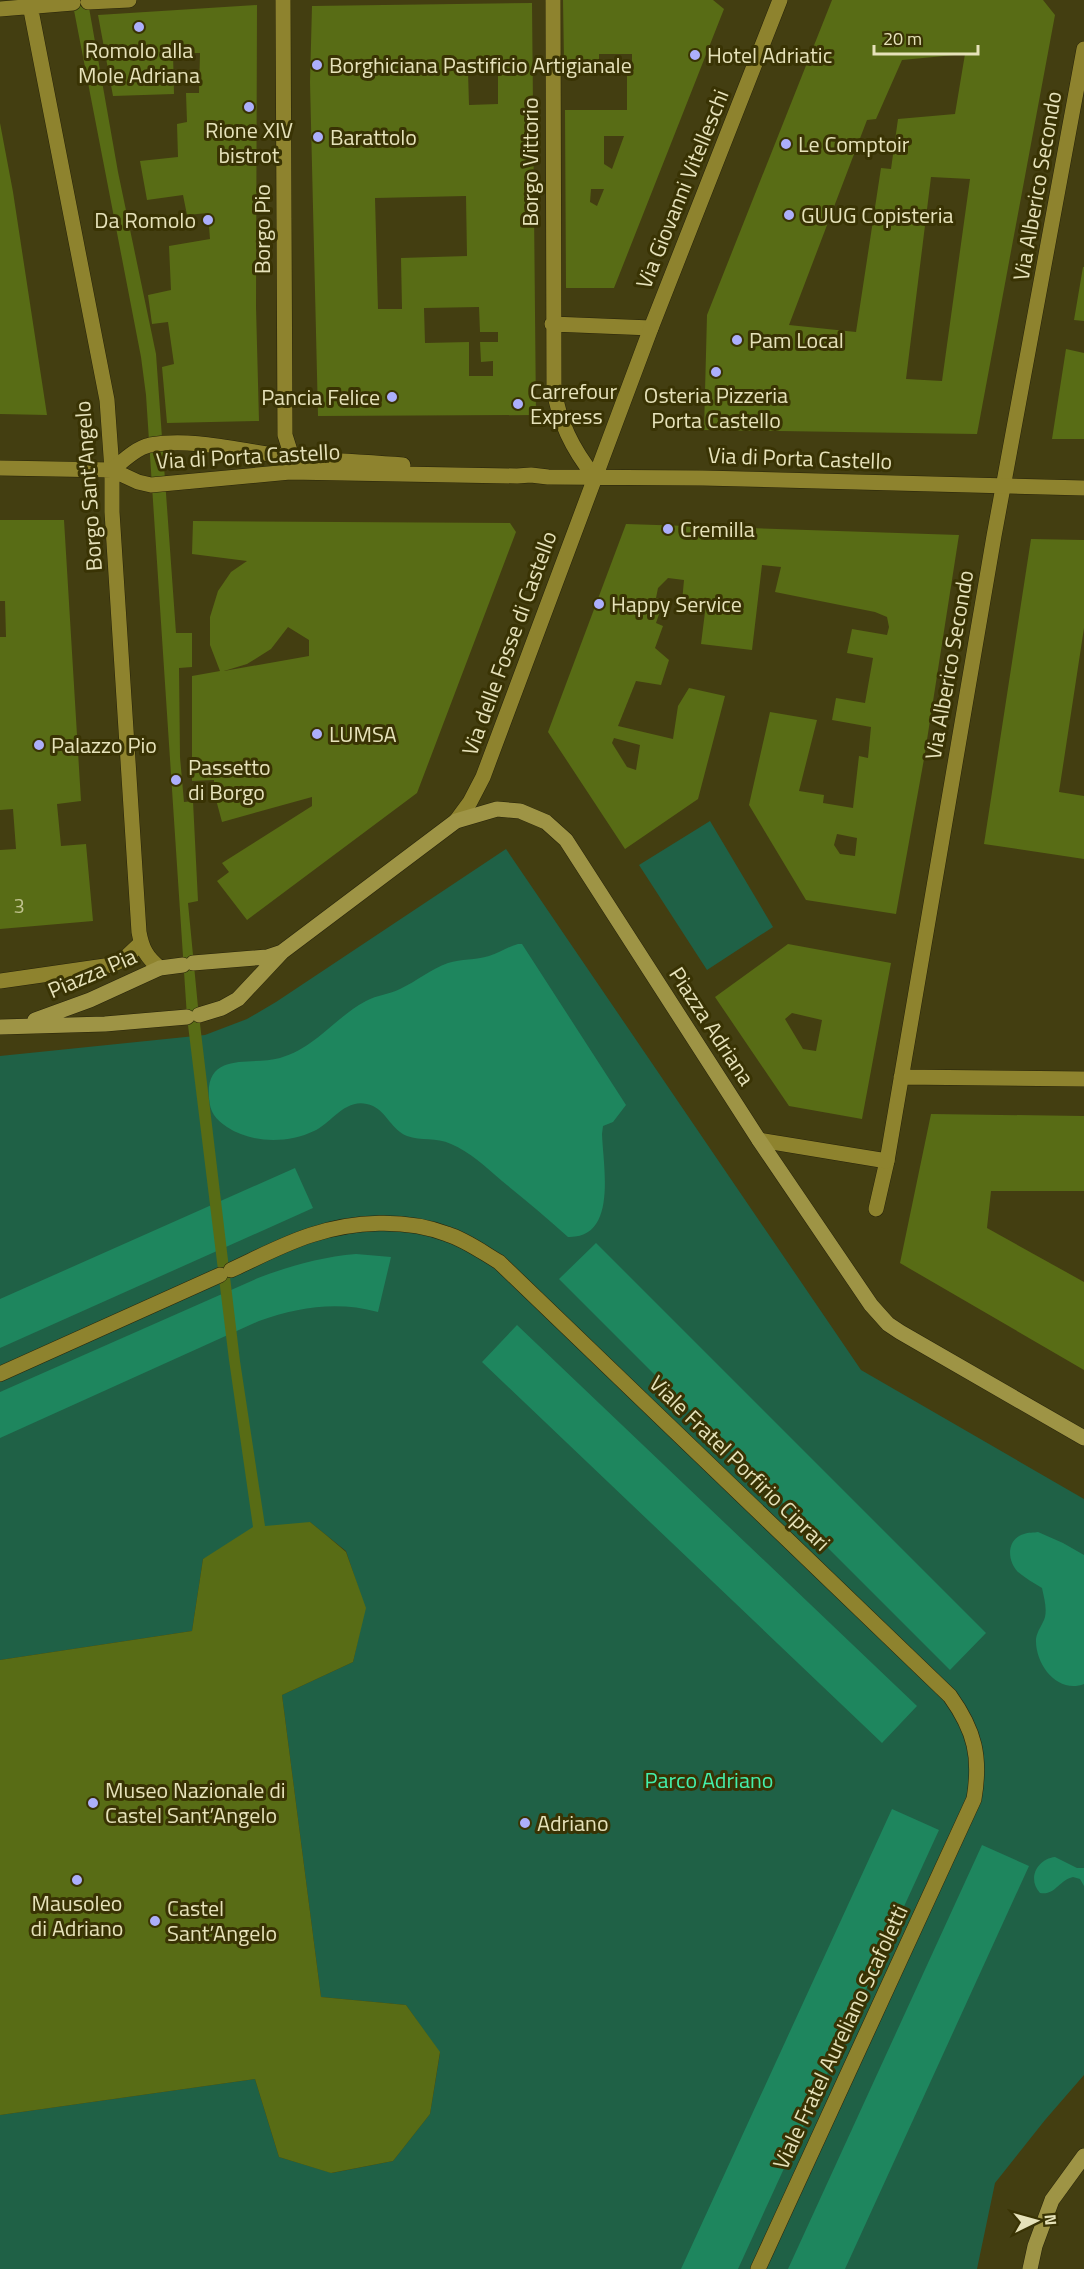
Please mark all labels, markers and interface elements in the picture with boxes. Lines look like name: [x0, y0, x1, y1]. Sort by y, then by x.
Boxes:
scale bar: [874, 18, 978, 56]
marker: Romolo alla Mole Adriana: [132, 20, 146, 34]
text: 20 m: [883, 25, 922, 52]
place label: Romolo alla Mole Adriana: [78, 33, 200, 92]
place label: Hotel Adriatic: [707, 38, 832, 72]
place label: Borghiciana Pastificio Artigianale: [329, 48, 632, 82]
marker: Hotel Adriatic: [688, 48, 702, 62]
marker: Borghiciana Pastificio Artigianale: [310, 58, 324, 72]
street label: Via Giovanni Vitelleschi: [626, 84, 738, 294]
street label: Via Alberico Secondo: [1004, 89, 1070, 283]
street label: Borgo Vittorio: [513, 97, 547, 227]
marker: Rione XIV bistrot: [242, 100, 256, 114]
place label: Rione XIV bistrot: [205, 113, 293, 172]
place label: Barattolo: [330, 120, 417, 154]
place label: Le Comptoir: [798, 127, 910, 161]
marker: Barattolo: [311, 130, 325, 144]
marker: Le Comptoir: [779, 137, 793, 151]
street label: Borgo Pio: [245, 184, 279, 274]
place label: GUUG Copisteria: [801, 198, 954, 232]
place label: Da Romolo: [94, 203, 196, 237]
marker: GUUG Copisteria: [782, 208, 796, 222]
marker: Da Romolo: [201, 213, 215, 227]
place label: Pam Local: [749, 323, 844, 357]
marker: Pam Local: [730, 333, 744, 347]
marker: Osteria Pizzeria Porta Castello: [709, 365, 723, 379]
place label: Carrefour Express: [530, 374, 617, 433]
place label: Osteria Pizzeria Porta Castello: [644, 378, 788, 437]
place label: Pancia Felice: [261, 380, 380, 414]
marker: Pancia Felice: [385, 390, 399, 404]
marker: Carrefour Express: [511, 397, 525, 411]
street label: Borgo Sant'Angelo: [65, 400, 111, 572]
street label: Via di Porta Castello: [155, 434, 341, 478]
street label: Via di Porta Castello: [707, 438, 893, 478]
place label: Cremilla: [680, 512, 755, 546]
marker: Cremilla: [661, 522, 675, 536]
street label: Via delle Fosse di Castello: [453, 526, 565, 760]
street label: Via Alberico Secondo: [916, 568, 982, 762]
place label: Happy Service: [611, 587, 742, 621]
marker: Happy Service: [592, 597, 606, 611]
place label: LUMSA: [329, 717, 397, 751]
marker: LUMSA: [310, 727, 324, 741]
place label: Palazzo Pio: [51, 728, 157, 762]
marker: Palazzo Pio: [32, 738, 46, 752]
place label: Passetto di Borgo: [188, 750, 271, 809]
marker: Passetto di Borgo: [169, 773, 183, 787]
house number: 3: [13, 890, 25, 921]
street label: Piazza Pia: [42, 939, 142, 1007]
street label: Piazza Adriana: [661, 960, 763, 1092]
street label: Viale Fratel Porfirio Ciprari: [642, 1367, 838, 1559]
park label: Parco Adriano: [645, 1763, 773, 1797]
place label: Museo Nazionale di Castel Sant’Angelo: [105, 1773, 286, 1832]
marker: Museo Nazionale di Castel Sant’Angelo: [86, 1796, 100, 1810]
place label: Adriano: [537, 1806, 609, 1840]
marker: Adriano: [518, 1816, 532, 1830]
marker: Mausoleo di Adriano: [70, 1873, 84, 1887]
place label: Mausoleo di Adriano: [31, 1886, 123, 1945]
place label: Castel Sant’Angelo: [167, 1891, 277, 1950]
street label: Viale Fratel Aureliano Scafoletti: [764, 1899, 916, 2175]
marker: Castel Sant’Angelo: [148, 1914, 162, 1928]
north arrow: [1006, 2191, 1066, 2251]
text: N: [1039, 2213, 1063, 2226]

